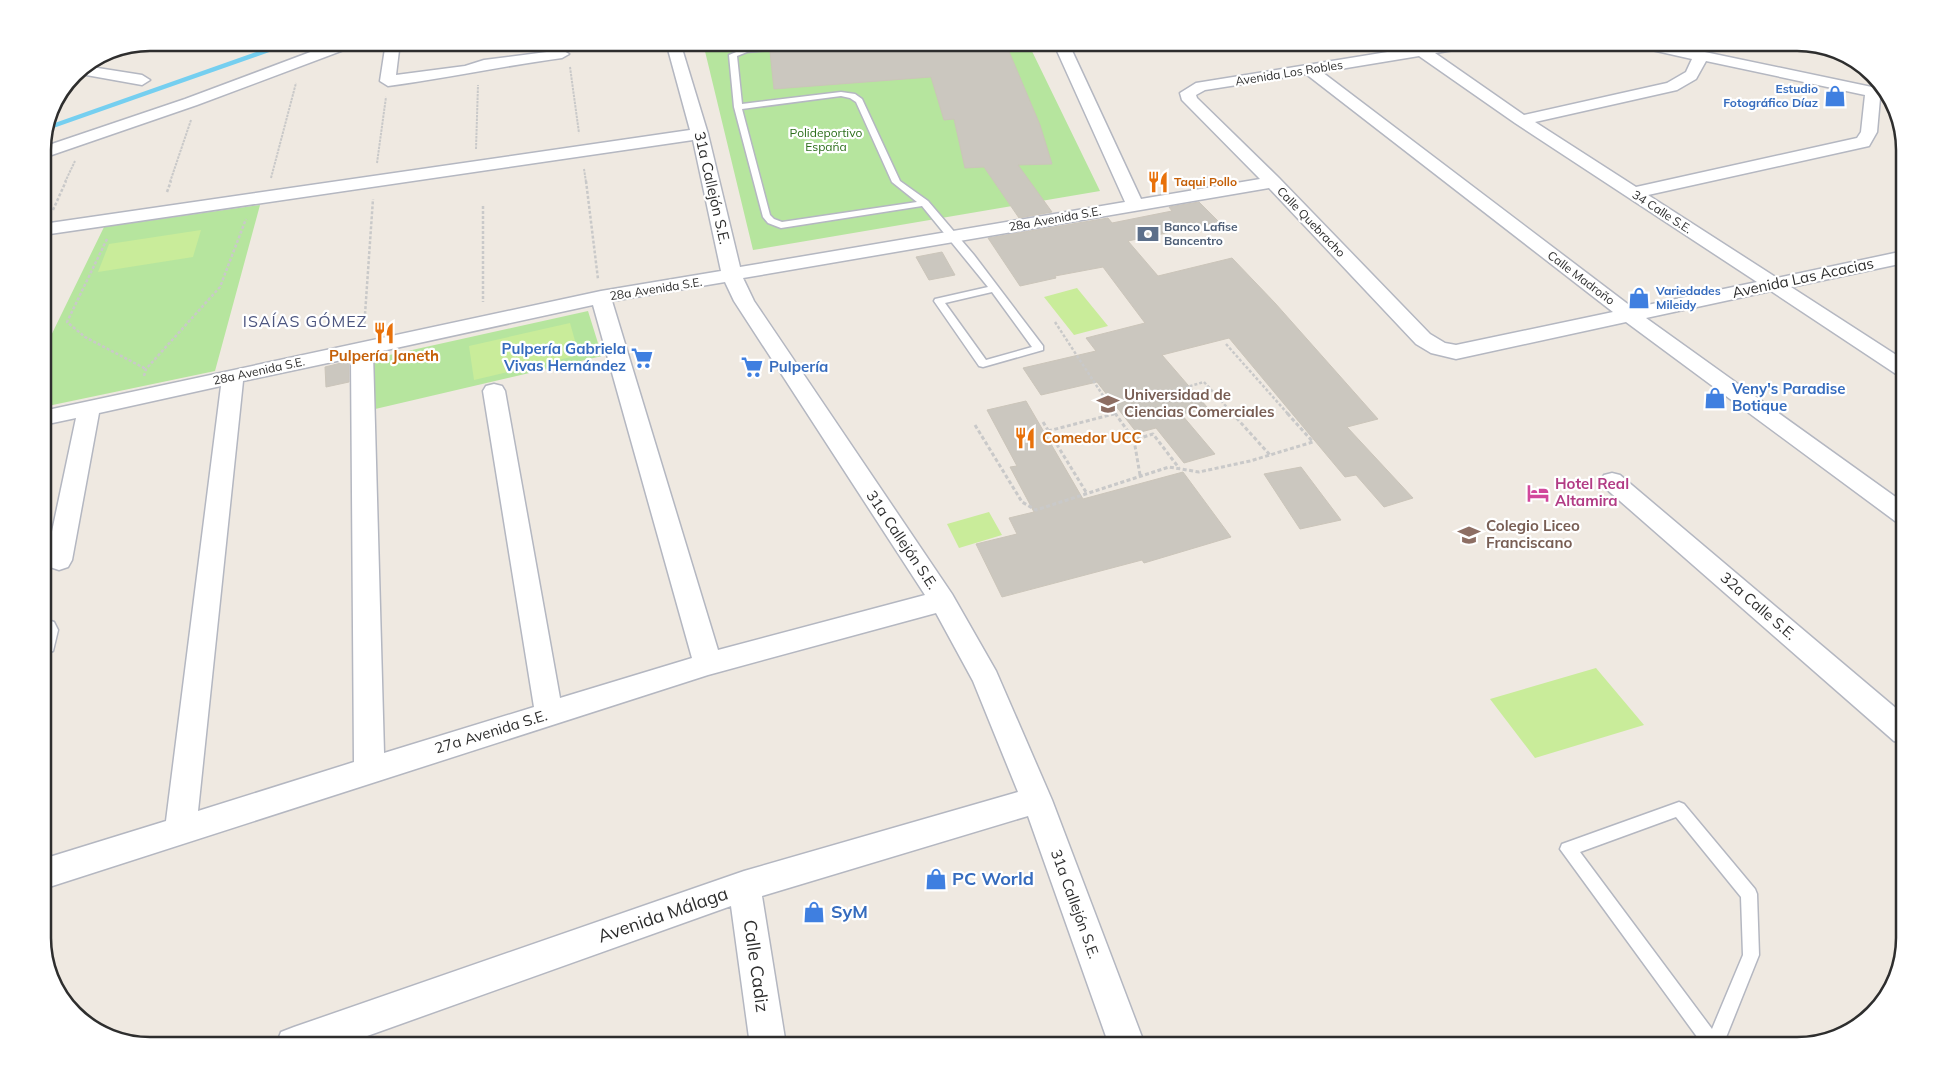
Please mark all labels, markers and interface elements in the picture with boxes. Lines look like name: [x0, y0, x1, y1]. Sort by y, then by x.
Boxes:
street label: Avenida Los Robles: [1234, 57, 1344, 88]
place label: Estudio Fotográfico Díaz: [1723, 81, 1818, 110]
shop icon: Estudio Fotográfico Díaz: [1822, 83, 1848, 109]
park label: Polideportivo España: [790, 125, 863, 154]
street label: 31a Callejón S.E.: [690, 130, 735, 246]
restaurant icon: Taqui Pollo: [1145, 169, 1171, 195]
place label: Taqui Pollo: [1174, 174, 1237, 189]
street label: Calle Quebracho: [1274, 183, 1349, 260]
street label: 34 Calle S.E.: [1630, 187, 1695, 236]
street label: 28a Avenida S.E.: [1008, 203, 1102, 234]
place label: Banco Lafise Bancentro: [1164, 219, 1238, 248]
bank icon: Banco Lafise Bancentro: [1135, 221, 1161, 247]
street label: Calle Madroño: [1545, 247, 1618, 308]
street label: Avenida Las Acacias: [1730, 253, 1875, 302]
street label: 28a Avenida S.E.: [609, 274, 703, 303]
place label: Variedades Mileidy: [1655, 283, 1721, 312]
shop icon: Variedades Mileidy: [1626, 285, 1652, 311]
district label: ISAÍAS GÓMEZ: [243, 311, 367, 331]
restaurant icon: Pulpería Janeth: [371, 320, 397, 346]
place label: Pulpería Gabriela Vivas Hernández: [502, 339, 626, 375]
supermarket icon: Pulpería Gabriela Vivas Hernández: [629, 345, 655, 371]
place label: Pulpería Janeth: [329, 346, 439, 365]
street label: 28a Avenida S.E.: [212, 353, 306, 388]
supermarket icon: Pulpería: [739, 354, 765, 380]
place label: Pulpería: [769, 357, 828, 376]
place label: Veny's Paradise Botique: [1731, 379, 1846, 415]
place label: Universidad de Ciencias Comerciales: [1124, 385, 1274, 421]
shop icon: Veny's Paradise Botique: [1702, 385, 1728, 411]
school or university icon: Universidad de Ciencias Comerciales: [1095, 391, 1121, 417]
restaurant icon: Comedor UCC: [1012, 425, 1038, 451]
place label: Comedor UCC: [1042, 428, 1142, 447]
place label: Hotel Real Altamira: [1555, 474, 1629, 510]
hotel icon: Hotel Real Altamira: [1525, 480, 1551, 506]
street label: 31a Callejón S.E.: [862, 487, 942, 593]
place label: Colegio Liceo Franciscano: [1486, 516, 1580, 552]
school or university icon: Colegio Liceo Franciscano: [1456, 522, 1482, 548]
street label: 32a Calle S.E.: [1717, 568, 1800, 644]
street label: 27a Avenida S.E.: [432, 705, 550, 758]
street label: 31a Callejón S.E.: [1047, 847, 1104, 961]
shop icon: PC World: [923, 866, 949, 892]
place label: PC World: [952, 867, 1034, 890]
street label: Avenida Málaga: [595, 881, 731, 948]
shop icon: SyM: [801, 899, 827, 925]
place label: SyM: [831, 900, 868, 923]
street label: Calle Cadiz: [739, 918, 774, 1014]

